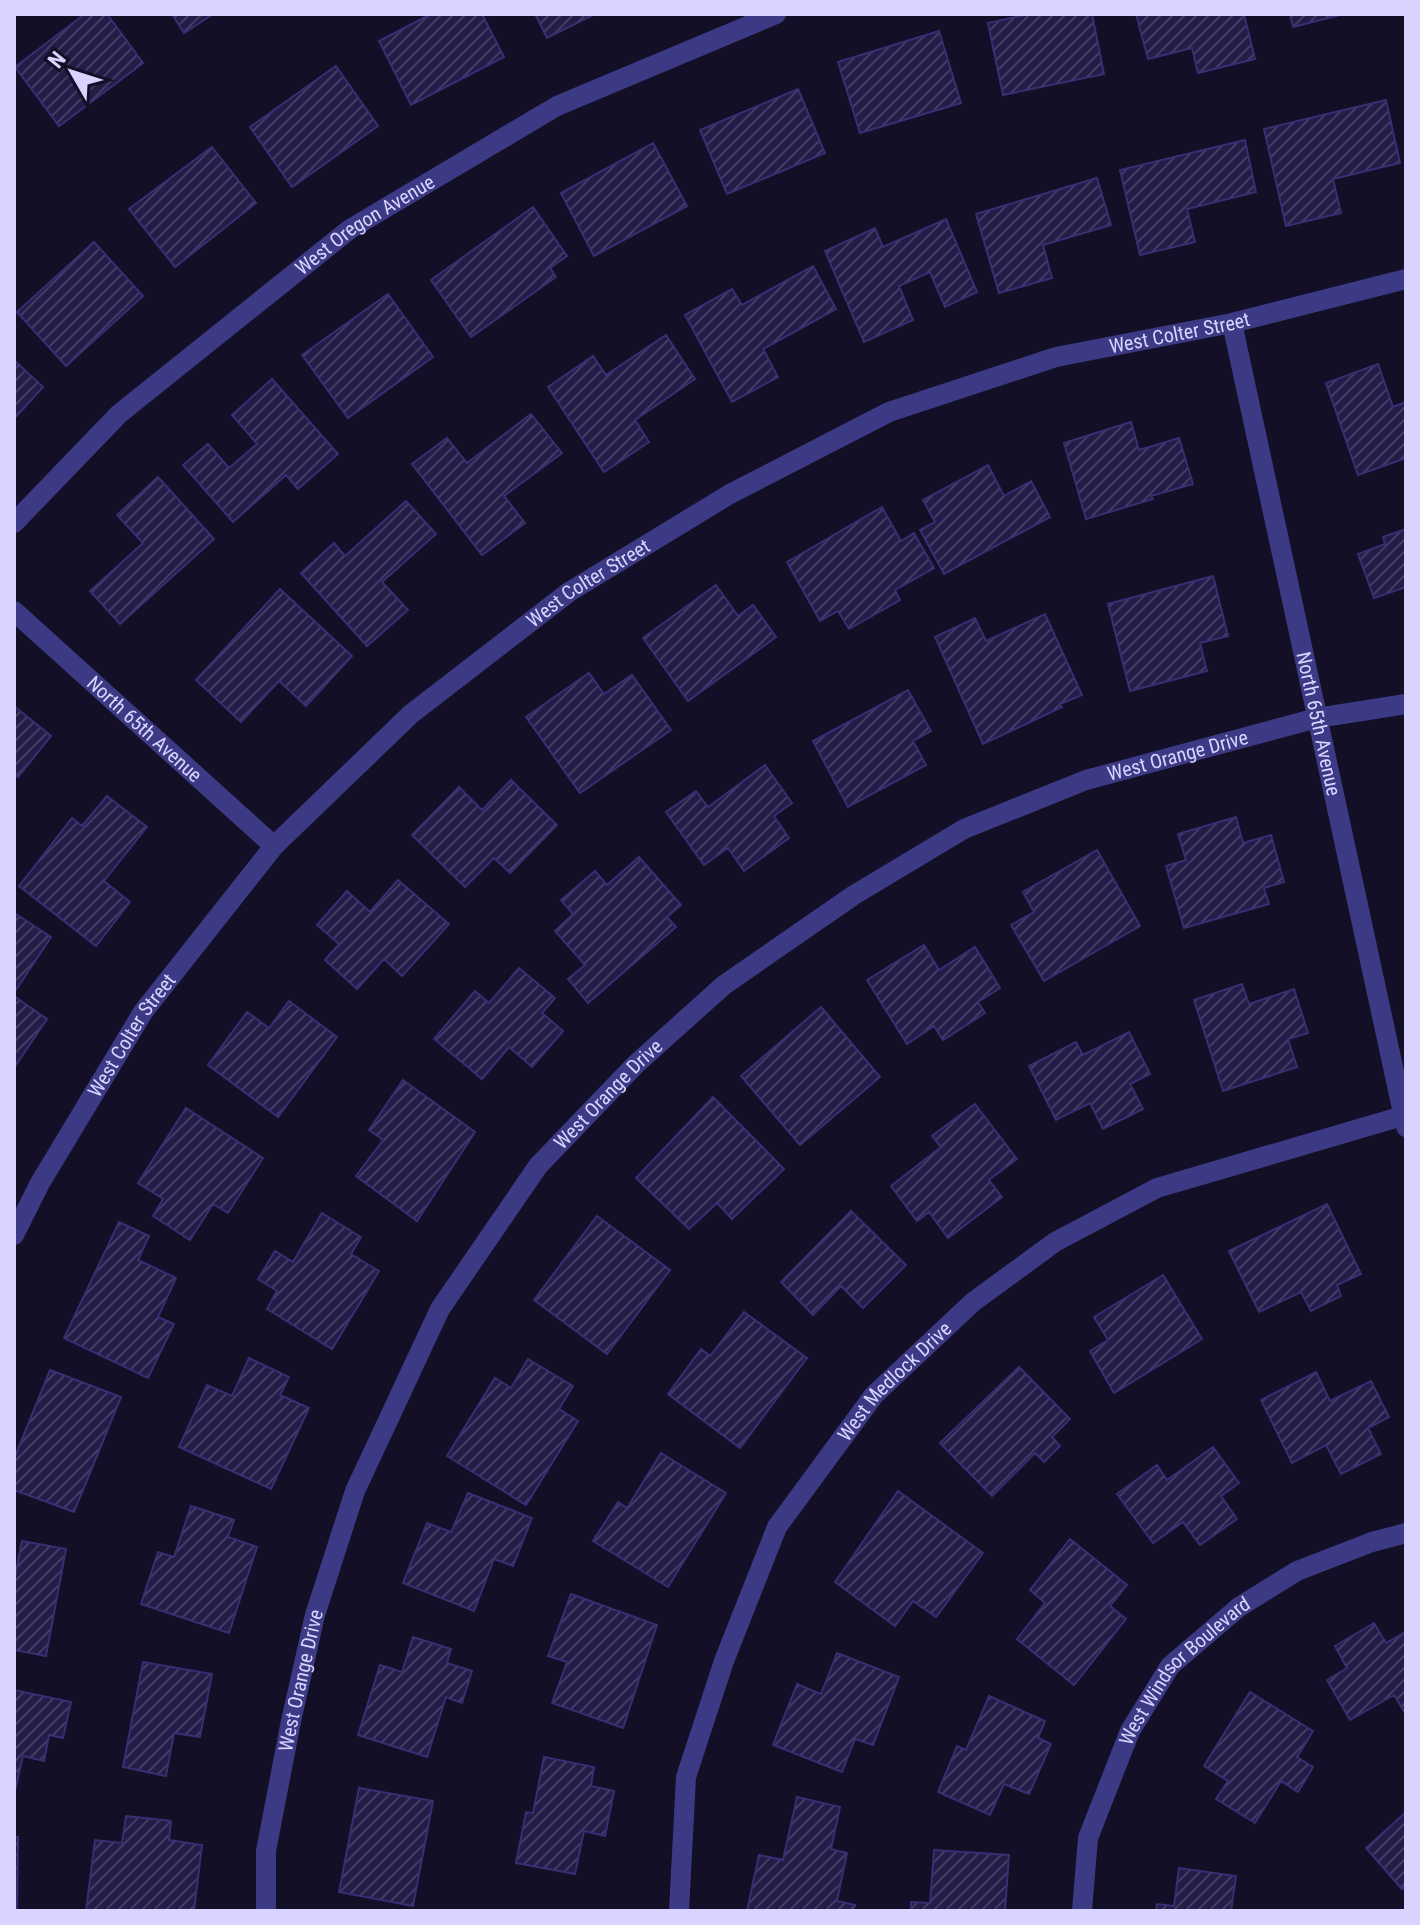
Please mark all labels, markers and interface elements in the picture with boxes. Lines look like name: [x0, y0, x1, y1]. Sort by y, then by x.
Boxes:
north arrow: [32, 32, 112, 112]
text: N: [43, 47, 71, 73]
street label: West Oregon Avenue: [290, 170, 439, 280]
street label: West Colter Street: [1107, 307, 1252, 358]
street label: West Colter Street: [522, 534, 654, 632]
street label: North 65th Avenue: [1291, 649, 1346, 798]
street label: North 65th Avenue: [82, 671, 207, 787]
street label: West Orange Drive: [1105, 725, 1251, 786]
street label: West Colter Street: [83, 969, 181, 1101]
street label: West Orange Drive: [549, 1034, 667, 1154]
street label: West Medlock Drive: [832, 1317, 956, 1446]
street label: West Windsor Boulevard: [1114, 1591, 1254, 1748]
street label: West Orange Drive: [273, 1606, 328, 1753]

